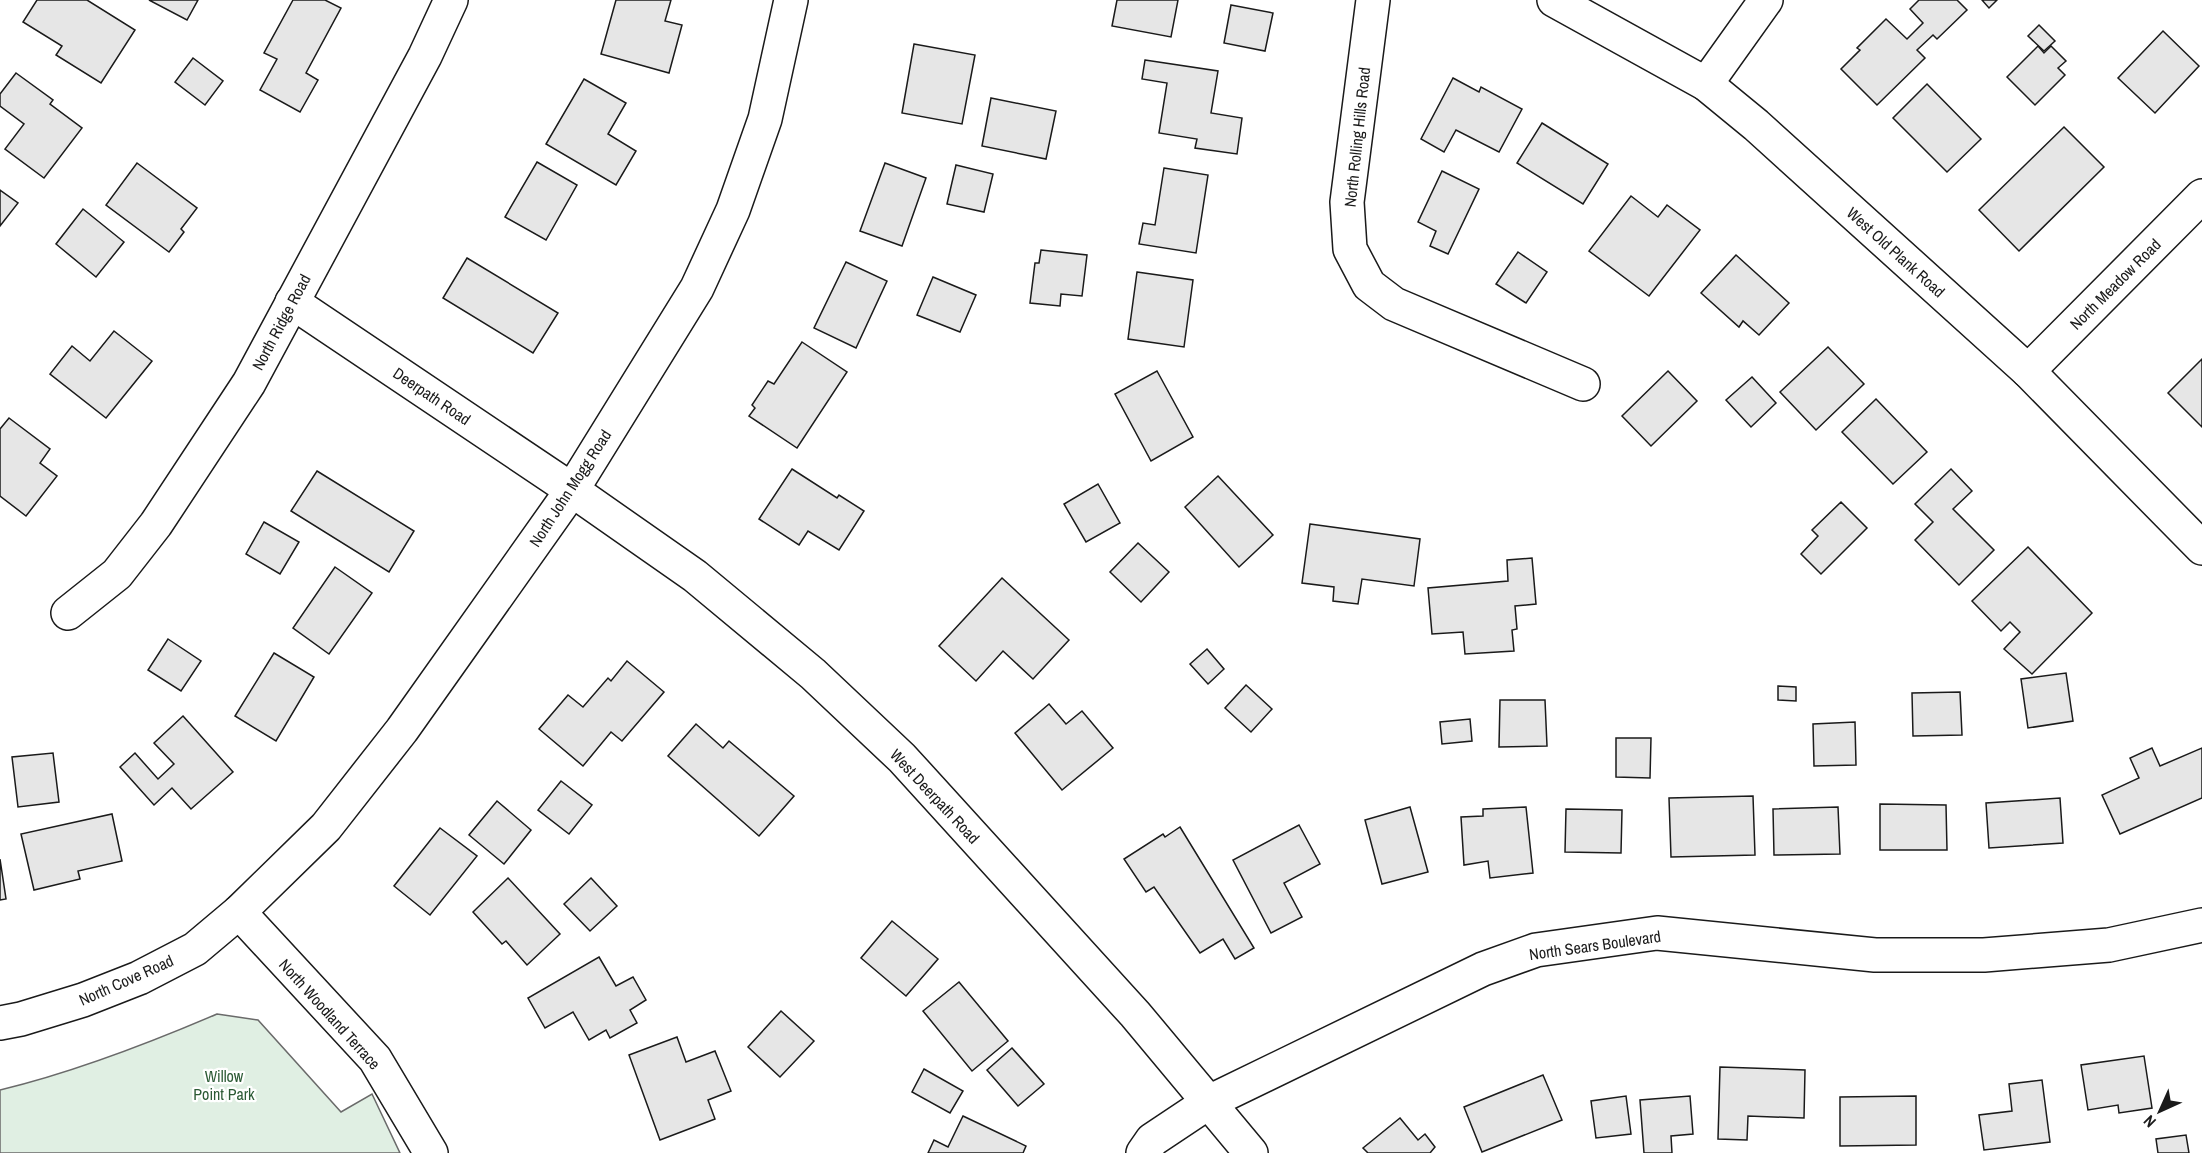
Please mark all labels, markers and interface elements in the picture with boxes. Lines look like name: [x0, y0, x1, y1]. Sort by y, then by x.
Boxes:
street label: North Rolling Hills Road: [1339, 66, 1375, 208]
street label: West Old Plank Road: [1842, 202, 1950, 302]
street label: North Meadow Road: [2065, 234, 2165, 334]
street label: North Ridge Road: [246, 270, 316, 374]
street label: Deerpath Road: [389, 362, 475, 430]
street label: North John Mogg Road: [524, 425, 616, 551]
street label: West Deerpath Road: [885, 744, 985, 848]
street label: North Sears Boulevard: [1528, 925, 1662, 965]
street label: North Cove Road: [75, 949, 177, 1011]
street label: North Woodland Terrace: [274, 954, 386, 1074]
park label: Willow Point Park: [193, 1065, 255, 1105]
north arrow: [2130, 1081, 2190, 1141]
text: N: [2138, 1110, 2161, 1133]

